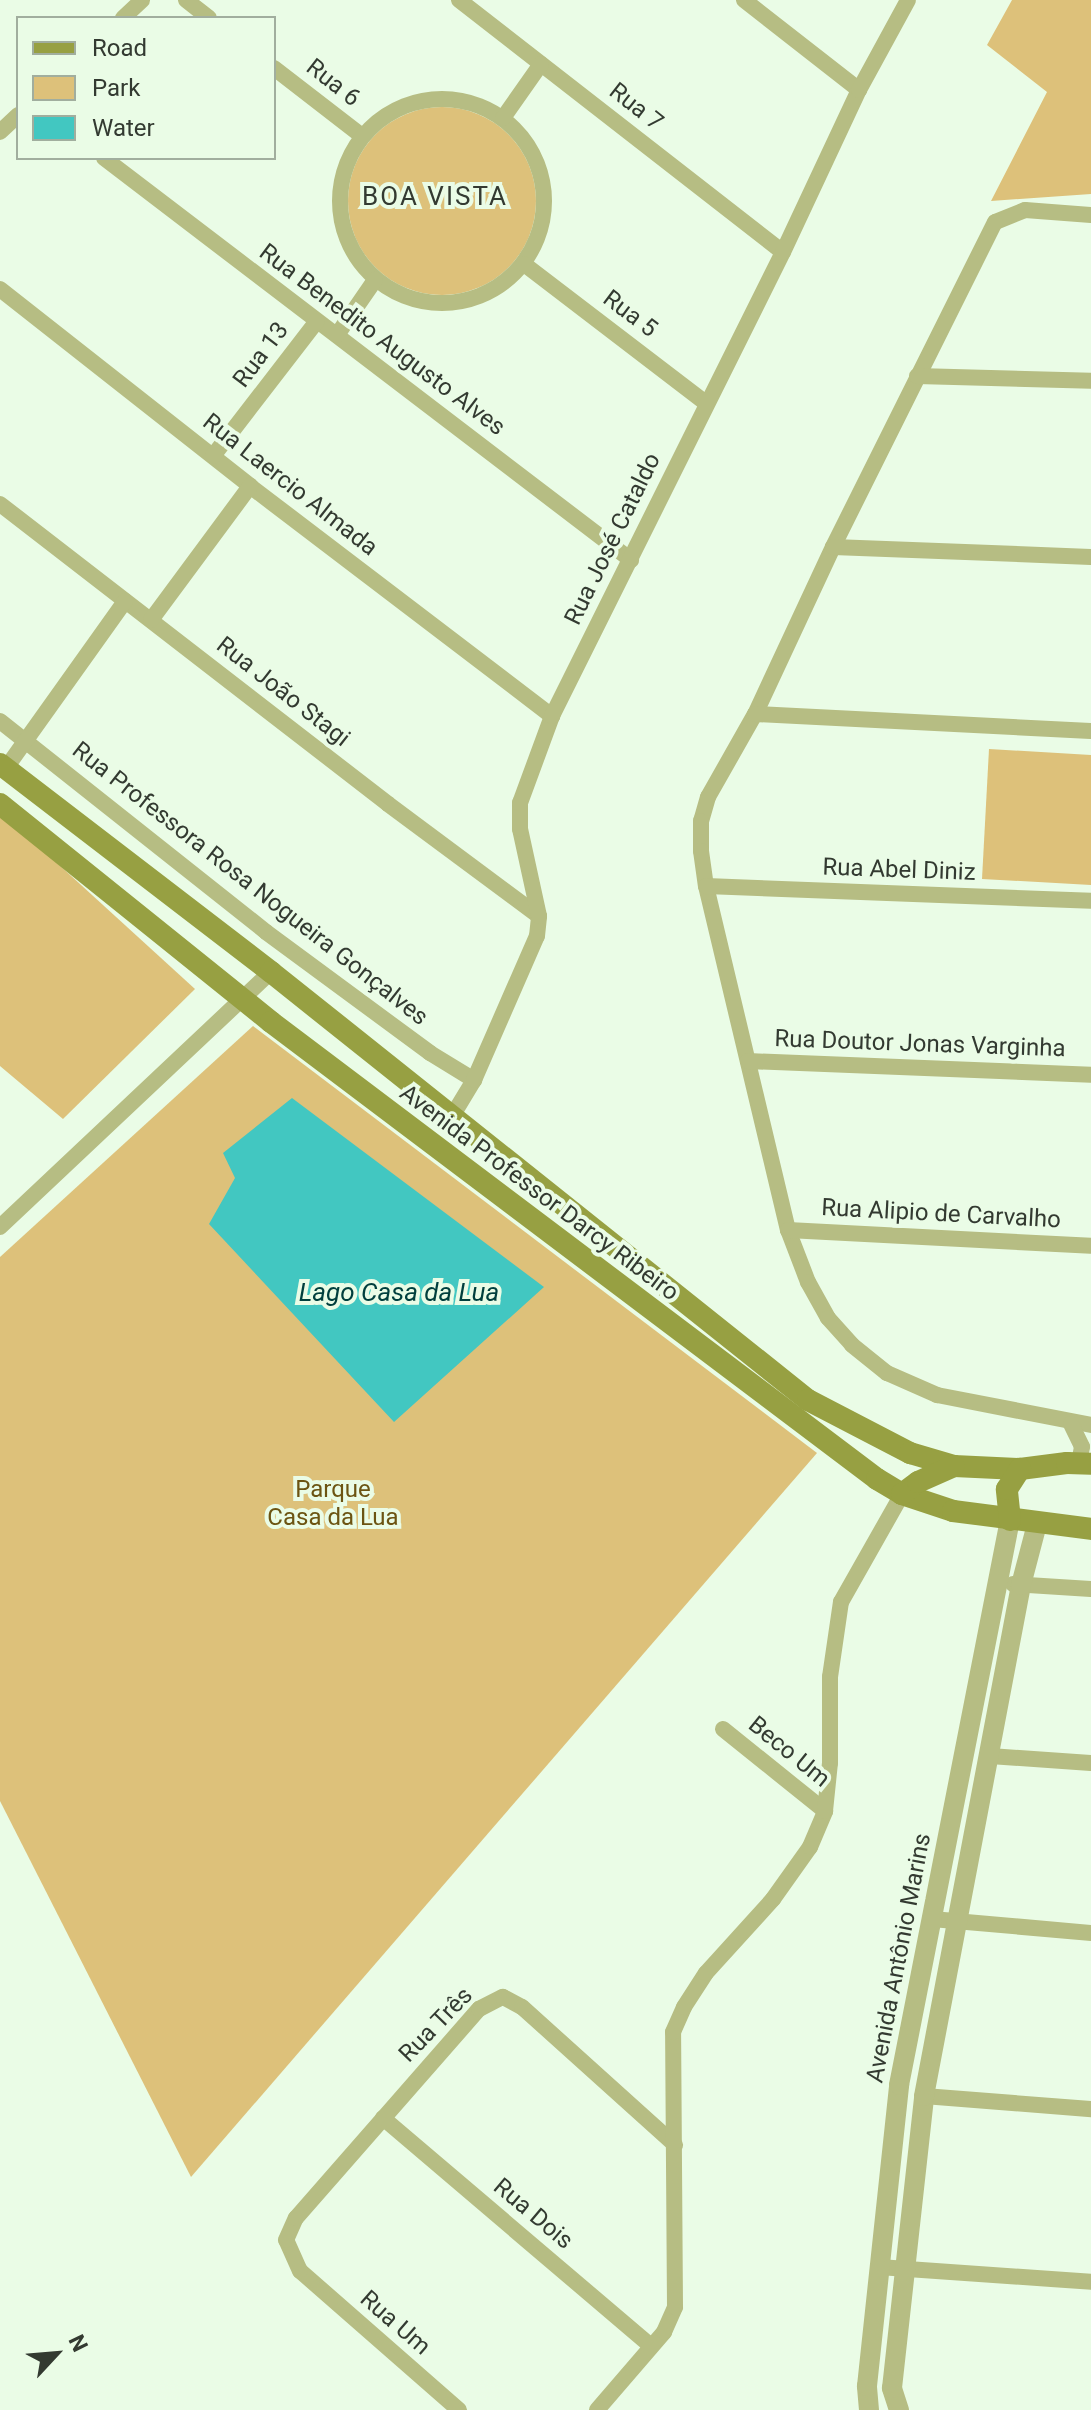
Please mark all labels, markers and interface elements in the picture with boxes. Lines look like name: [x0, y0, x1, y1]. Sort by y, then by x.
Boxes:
legend: [16, 16, 276, 160]
text: Road: [92, 34, 147, 62]
street label: Rua 6: [300, 53, 366, 113]
text: Park: [92, 74, 140, 102]
street label: Rua 7: [603, 77, 669, 137]
text: Water: [92, 114, 155, 142]
district label: BOA VISTA: [362, 181, 508, 213]
street label: Rua Benedito Augusto Alves: [253, 238, 511, 442]
street label: Rua 5: [597, 284, 663, 344]
street label: Rua 13: [227, 317, 295, 393]
street label: Rua Laercio Almada: [197, 408, 383, 562]
street label: Rua José Cataldo: [559, 448, 667, 630]
street label: Rua João Stagi: [211, 631, 355, 753]
street label: Rua Professora Rosa Nogueira Gonçalves: [66, 736, 434, 1032]
street label: Rua Abel Diniz: [822, 853, 976, 887]
street label: Rua Doutor Jonas Varginha: [774, 1025, 1066, 1063]
street label: Avenida Professor Darcy Ribeiro: [394, 1079, 684, 1307]
street label: Rua Alipio de Carvalho: [821, 1193, 1061, 1235]
water label: Lago Casa da Lua: [299, 1277, 499, 1309]
park label: Parque Casa da Lua: [267, 1476, 399, 1532]
street label: Beco Um: [742, 1710, 836, 1794]
street label: Avenida Antônio Marins: [861, 1831, 937, 2085]
street label: Rua Três: [393, 1981, 479, 2069]
street label: Rua Dois: [487, 2173, 579, 2255]
street label: Rua Um: [354, 2285, 436, 2361]
north arrow: [16, 2314, 96, 2394]
text: N: [63, 2331, 93, 2356]

